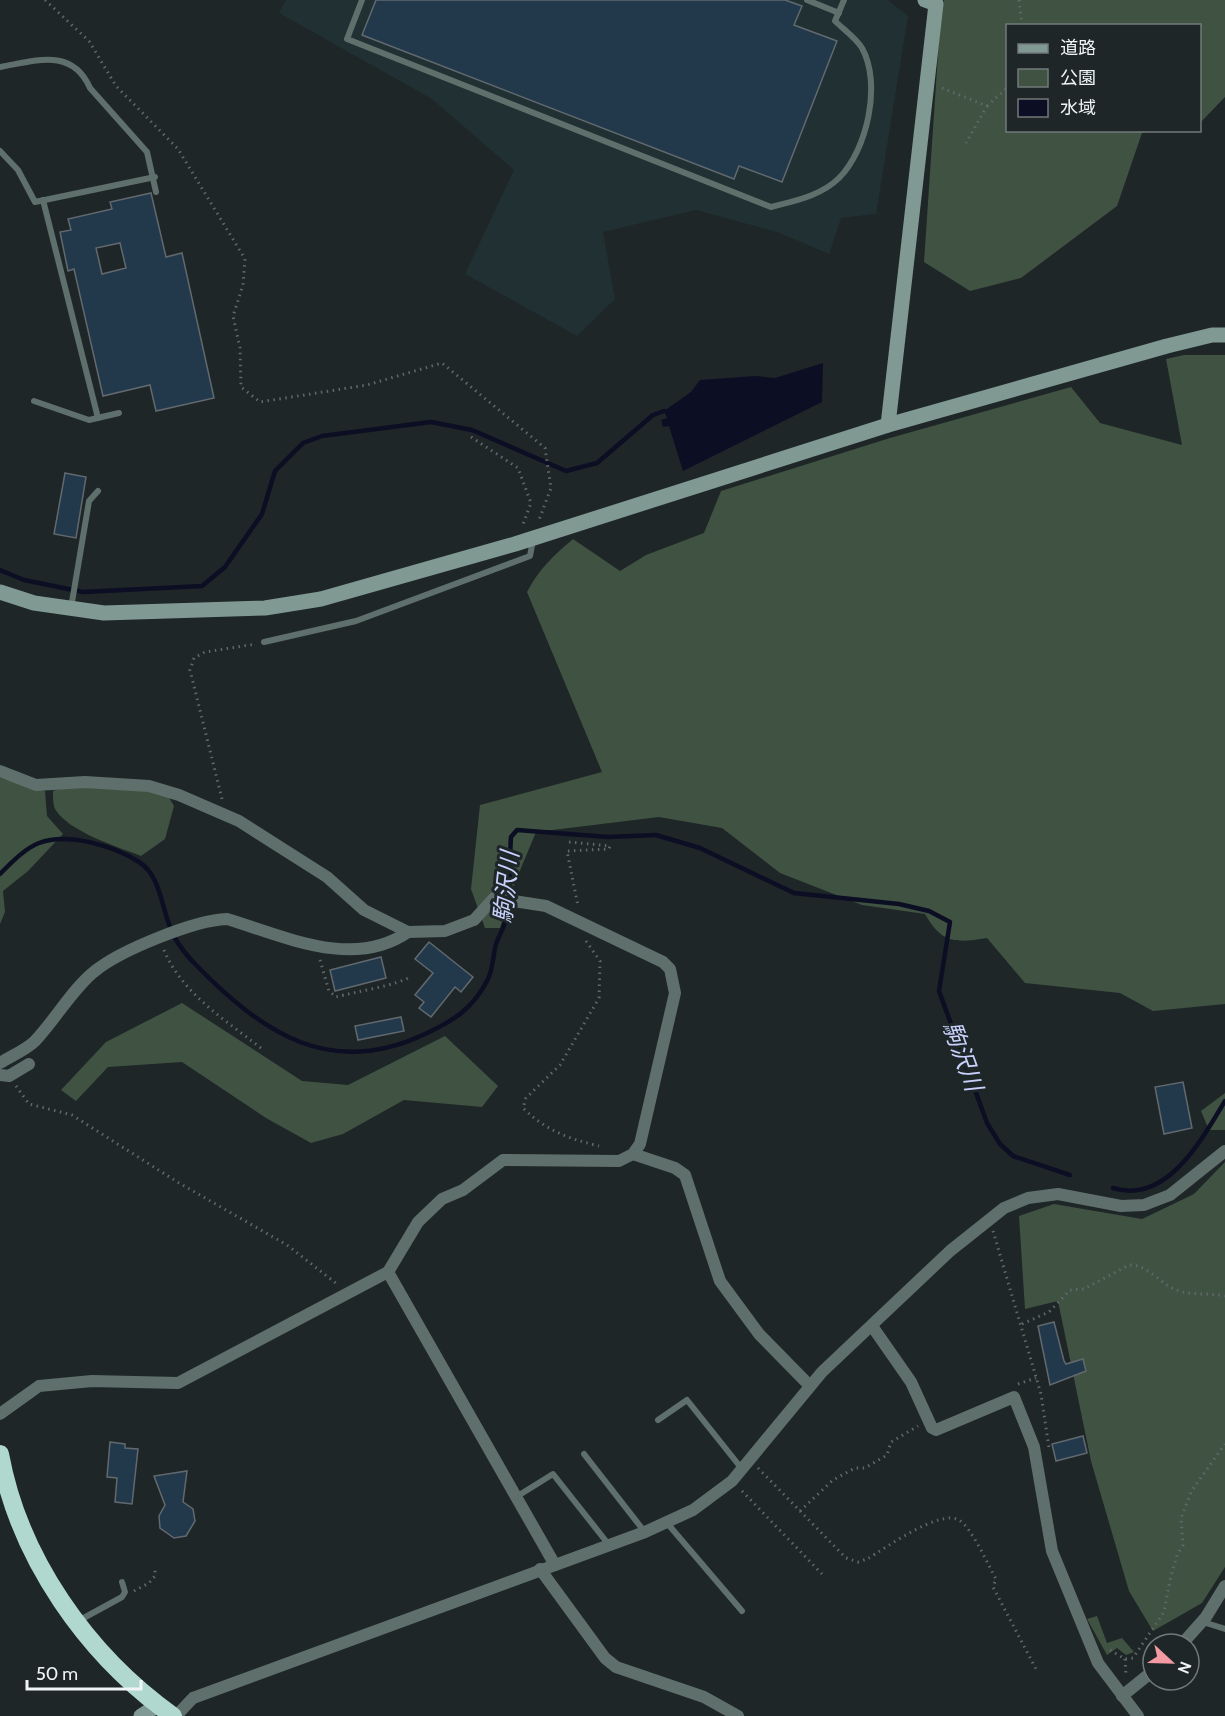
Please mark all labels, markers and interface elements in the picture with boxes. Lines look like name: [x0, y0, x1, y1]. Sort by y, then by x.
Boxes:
legend: [1006, 24, 1201, 132]
text: 道路: [1060, 37, 1096, 59]
text: 公園: [1060, 67, 1096, 89]
text: 水域: [1060, 97, 1096, 119]
water label: 駒沢川: [488, 847, 524, 924]
water label: 駒沢川: [937, 1017, 990, 1098]
north arrow: [1141, 1632, 1201, 1692]
scale bar: [27, 1653, 141, 1691]
text: N: [1174, 1659, 1195, 1676]
text: 50 m: [36, 1663, 78, 1685]

